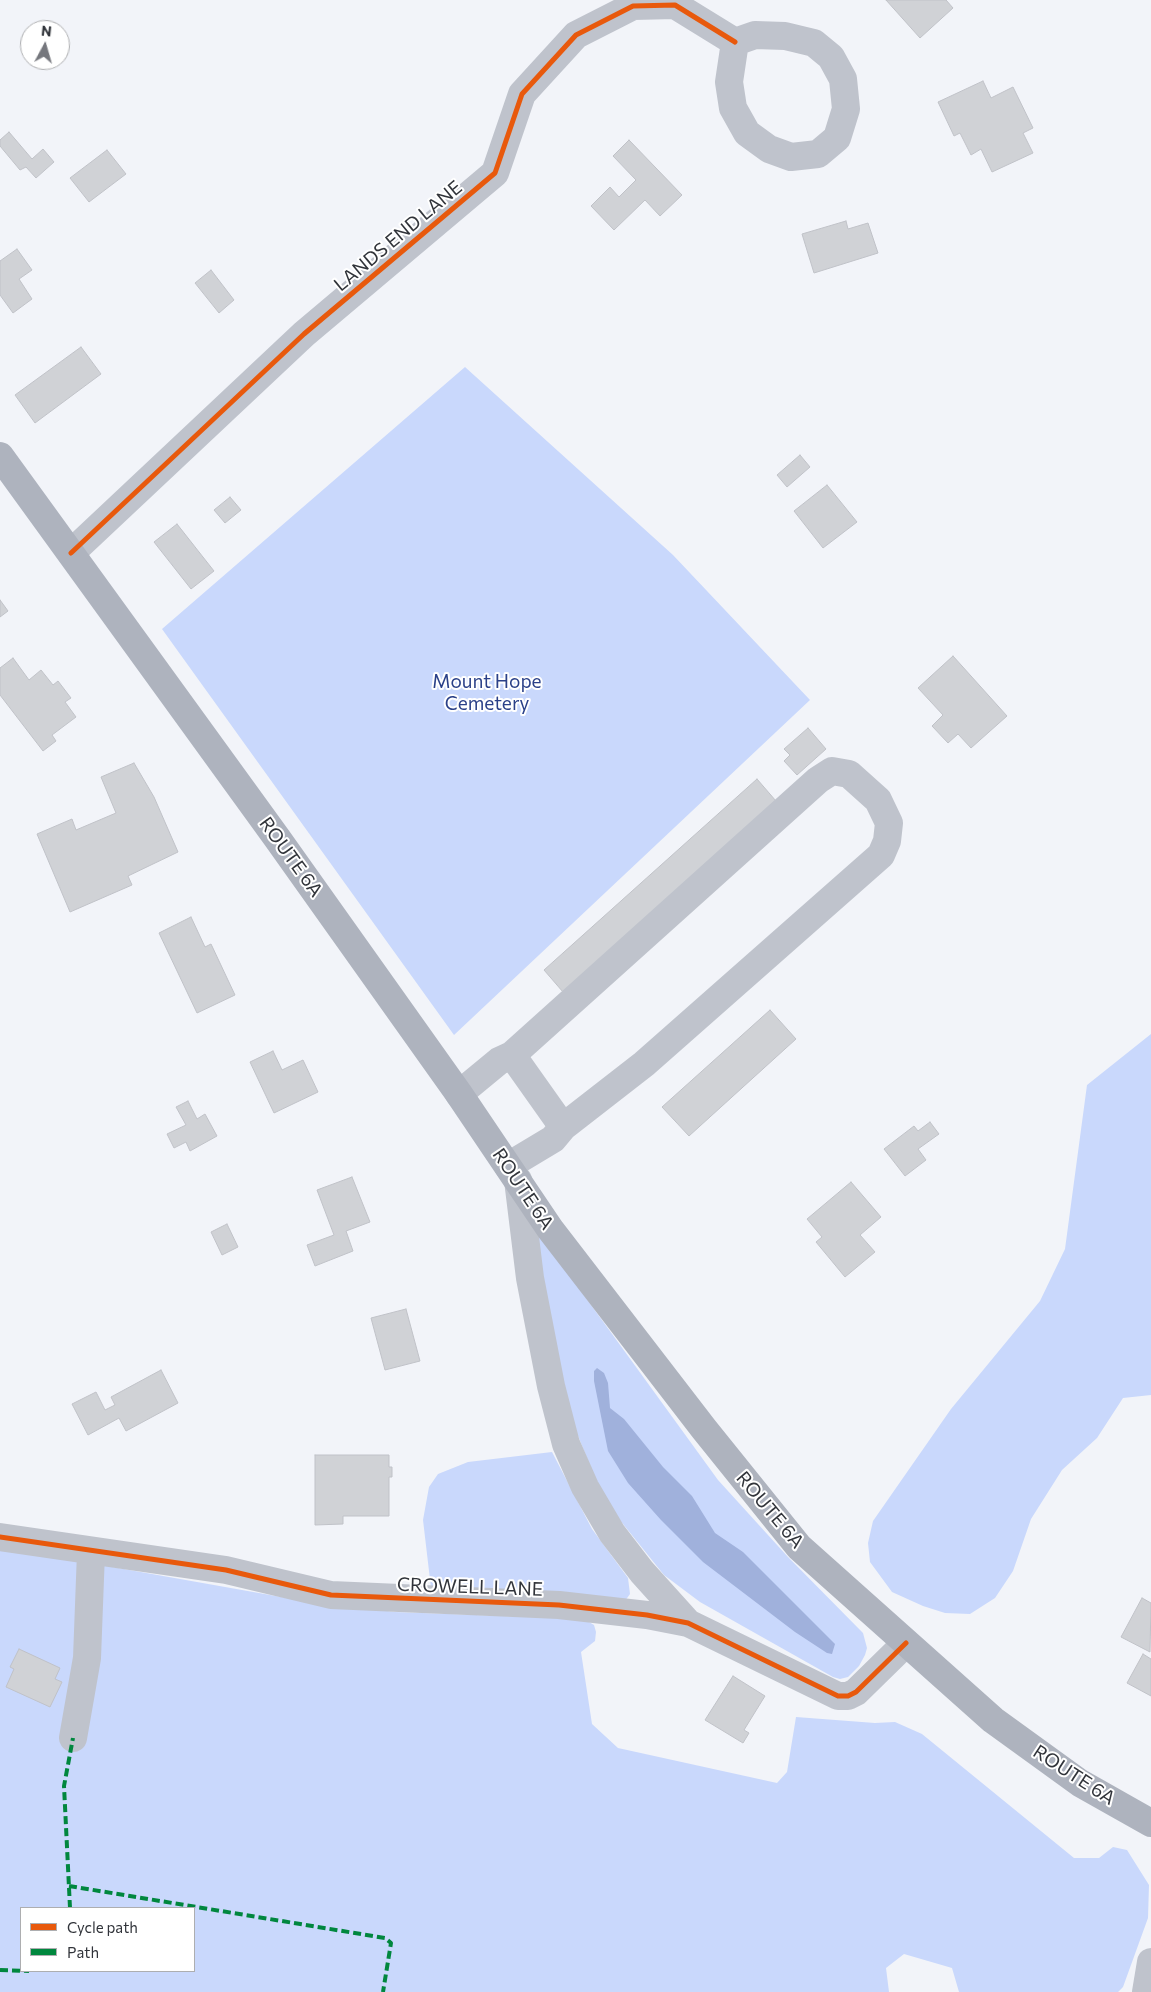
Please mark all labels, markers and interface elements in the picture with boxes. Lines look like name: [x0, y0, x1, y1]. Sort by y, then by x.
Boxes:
north arrow: [20, 20, 70, 70]
text: N: [40, 22, 53, 40]
street label: LANDS END LANE: [329, 176, 467, 296]
park label: Mount Hope Cemetery: [432, 671, 542, 715]
street label: ROUTE 6A: [254, 813, 328, 901]
street label: ROUTE 6A: [488, 1144, 558, 1234]
street label: ROUTE 6A: [731, 1467, 809, 1553]
street label: CROWELL LANE: [397, 1573, 543, 1601]
street label: ROUTE 6A: [1029, 1740, 1119, 1810]
legend: [20, 1907, 195, 1972]
text: Cycle path: [67, 1918, 138, 1936]
text: Path: [67, 1943, 99, 1961]

